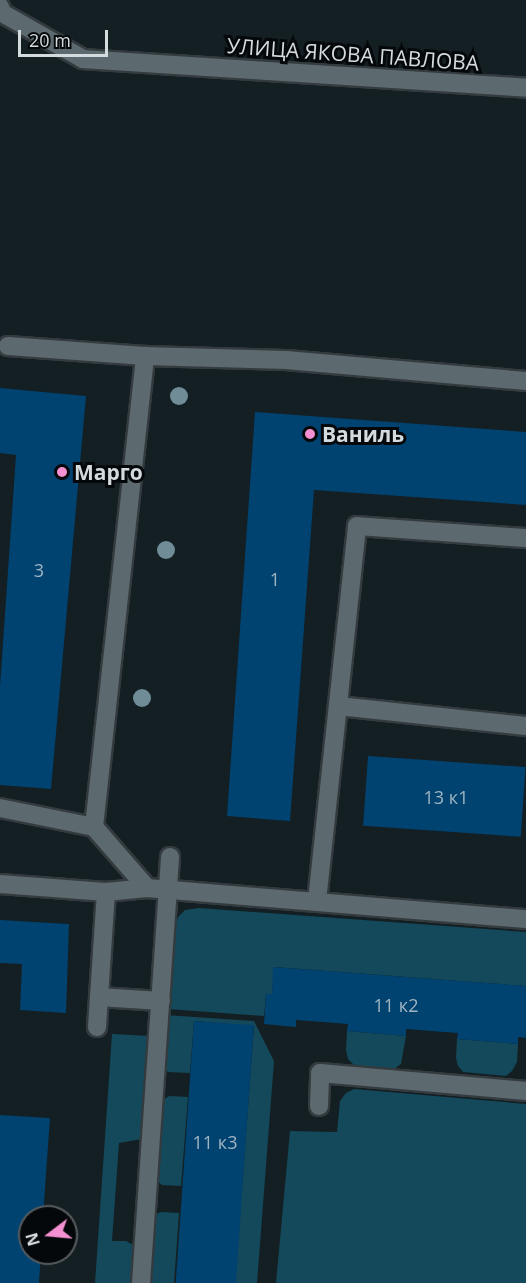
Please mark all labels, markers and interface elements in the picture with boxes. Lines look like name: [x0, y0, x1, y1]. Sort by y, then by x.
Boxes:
scale bar: [21, 18, 111, 56]
text: 20 m: [29, 28, 71, 52]
street label: УЛИЦА ЯКОВА ПАВЛОВА: [226, 33, 480, 75]
place label: Ваниль: [322, 421, 404, 447]
marker: Ваниль: [303, 427, 317, 441]
place label: Марго: [74, 459, 143, 485]
marker: Марго: [55, 465, 69, 479]
house number: 3: [34, 559, 44, 581]
house number: 1: [270, 568, 280, 590]
house number: 13 к1: [424, 786, 468, 808]
house number: 11 к2: [374, 994, 418, 1016]
house number: 11 к3: [193, 1131, 237, 1153]
north arrow: [18, 1205, 78, 1265]
text: N: [20, 1230, 45, 1249]

